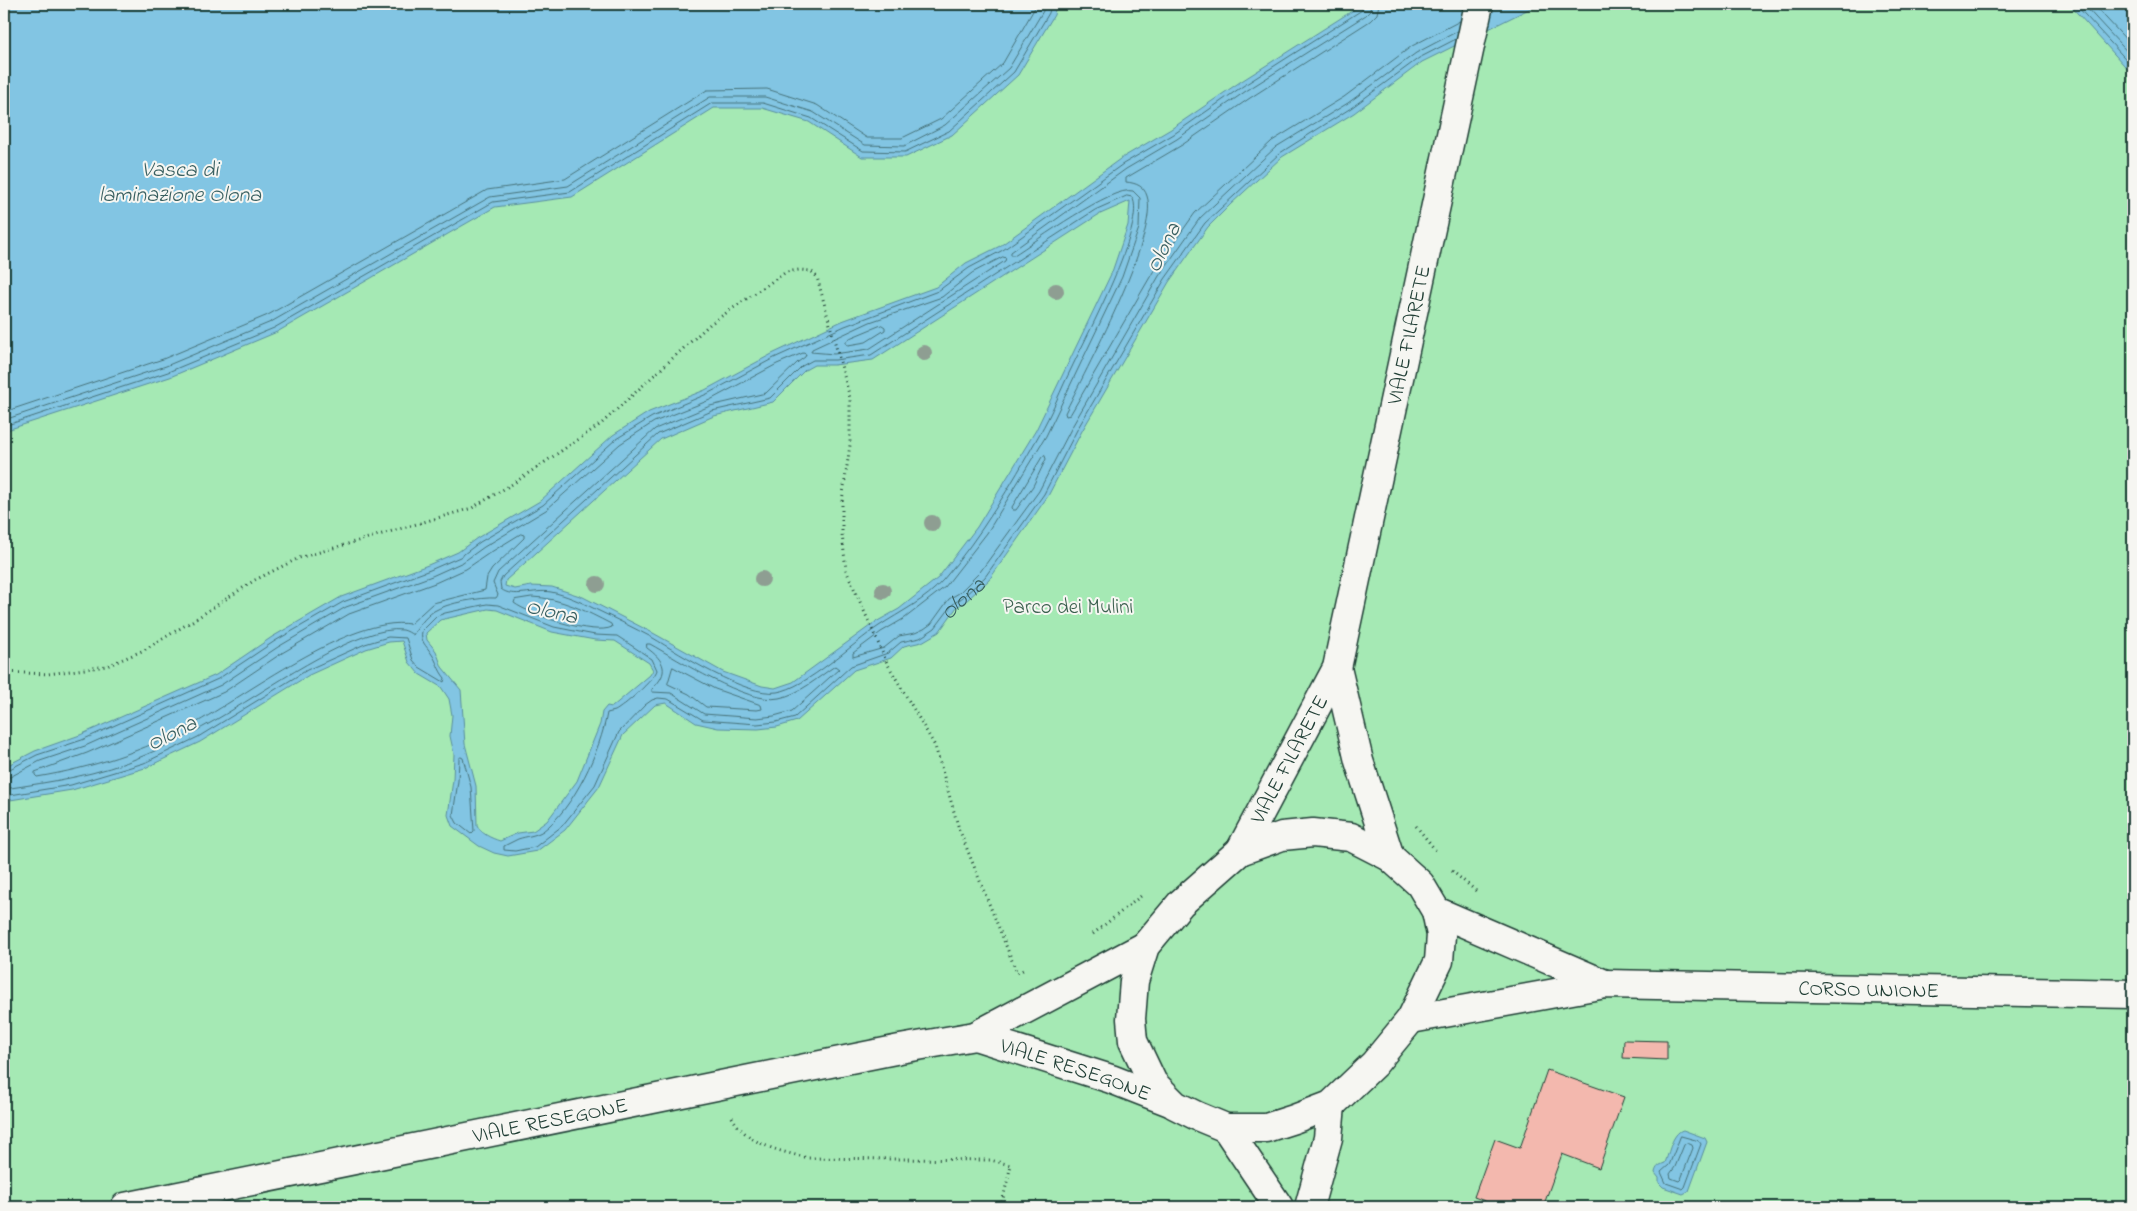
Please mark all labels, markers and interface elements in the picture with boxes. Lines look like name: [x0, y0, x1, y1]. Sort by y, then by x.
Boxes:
water label: Vasca di laminazione Olona: [99, 155, 262, 212]
water label: Olona: [1139, 217, 1191, 279]
street label: VIALE FILARETE: [1381, 263, 1440, 409]
water label: Olona: [933, 570, 995, 628]
water label: Olona: [522, 591, 581, 635]
park label: Parco dei Mulini: [1003, 593, 1133, 623]
street label: VIALE FILARETE: [1244, 690, 1337, 831]
water label: Olona: [142, 708, 204, 761]
street label: CORSO UNIONE: [1798, 975, 1939, 1007]
street label: VIALE RESEGONE: [995, 1032, 1155, 1110]
street label: VIALE RESEGONE: [470, 1091, 631, 1153]

